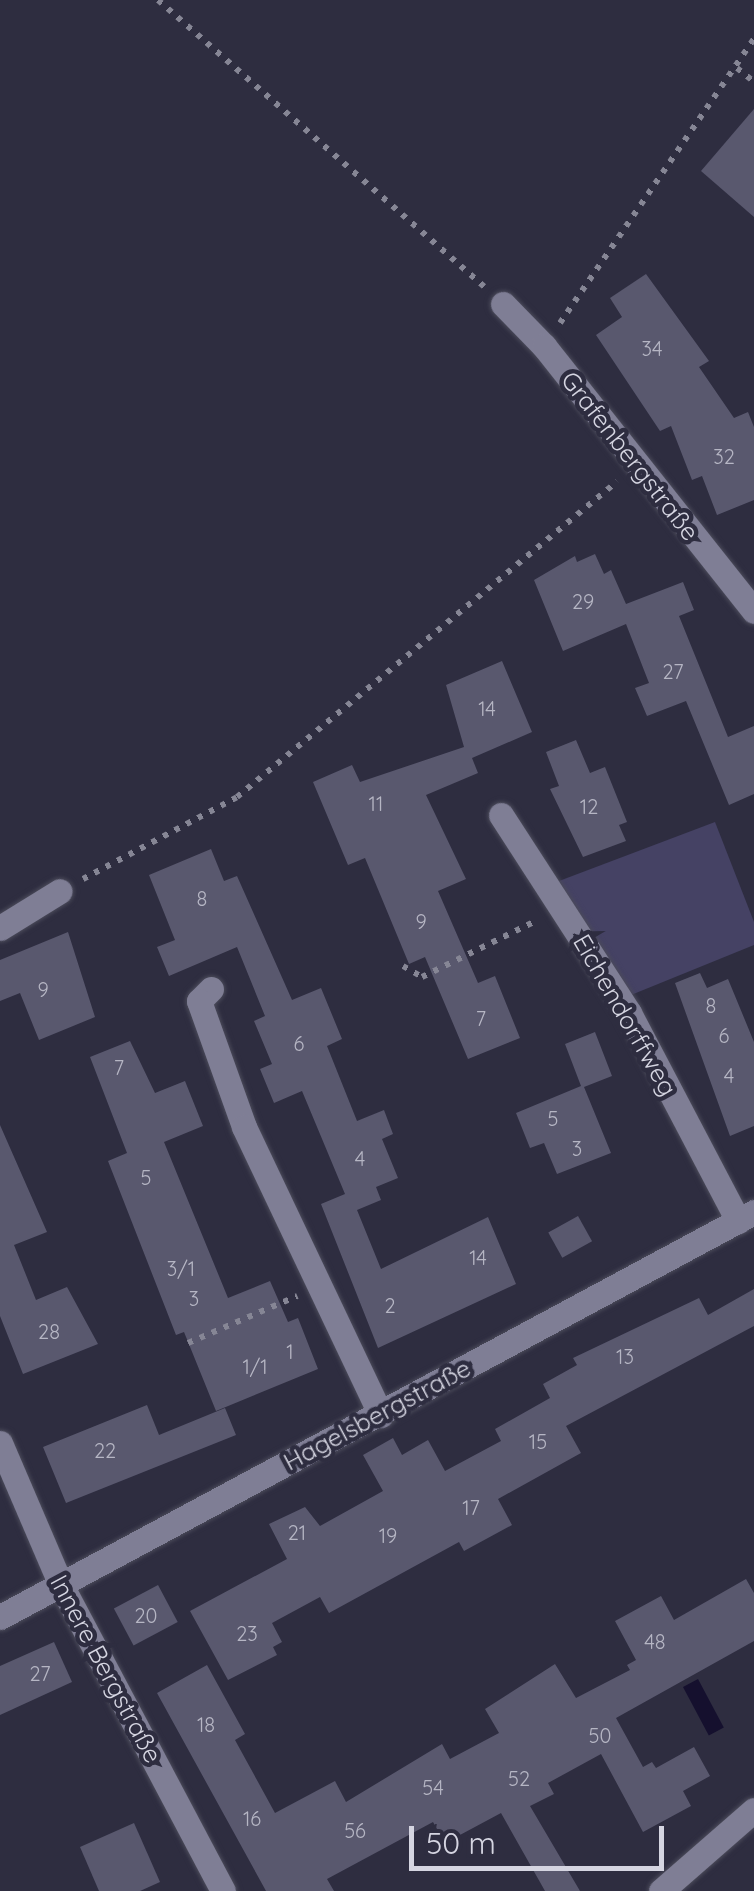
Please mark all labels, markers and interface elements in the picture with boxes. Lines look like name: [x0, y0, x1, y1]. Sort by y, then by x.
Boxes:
house number: 34: [641, 336, 663, 360]
street label: Grafenbergstraße: [555, 365, 705, 547]
house number: 32: [713, 444, 735, 468]
house number: 29: [572, 589, 594, 613]
house number: 27: [663, 659, 683, 683]
house number: 14: [478, 696, 496, 720]
house number: 11: [369, 791, 383, 815]
house number: 12: [580, 794, 598, 818]
house number: 8: [197, 886, 207, 910]
house number: 9: [415, 909, 427, 933]
street label: Eichendorffweg: [567, 929, 683, 1101]
house number: 9: [37, 977, 49, 1001]
house number: 8: [706, 993, 716, 1017]
house number: 7: [476, 1006, 486, 1030]
house number: 6: [719, 1023, 729, 1047]
house number: 6: [294, 1031, 304, 1055]
house number: 7: [114, 1055, 124, 1079]
house number: 4: [724, 1063, 734, 1087]
house number: 5: [548, 1106, 558, 1130]
house number: 3: [572, 1136, 582, 1160]
house number: 4: [355, 1146, 365, 1170]
house number: 5: [141, 1165, 151, 1189]
house number: 14: [469, 1245, 487, 1269]
house number: 3/1: [167, 1256, 195, 1280]
house number: 3: [189, 1286, 199, 1310]
house number: 2: [384, 1293, 396, 1317]
house number: 28: [38, 1319, 60, 1343]
house number: 1: [286, 1339, 294, 1363]
house number: 13: [616, 1344, 634, 1368]
street label: Hagelsbergstraße: [278, 1353, 476, 1477]
house number: 1/1: [242, 1354, 268, 1378]
house number: 15: [529, 1429, 547, 1453]
house number: 22: [94, 1438, 116, 1462]
house number: 17: [462, 1495, 480, 1519]
house number: 21: [288, 1520, 306, 1544]
house number: 19: [379, 1523, 397, 1547]
street label: Innere Bergstraße: [44, 1570, 168, 1768]
house number: 20: [135, 1603, 157, 1627]
house number: 23: [236, 1621, 258, 1645]
house number: 48: [644, 1629, 666, 1653]
house number: 27: [30, 1661, 50, 1685]
house number: 18: [197, 1712, 215, 1736]
house number: 50: [589, 1723, 611, 1747]
house number: 52: [508, 1766, 530, 1790]
house number: 54: [422, 1775, 444, 1799]
house number: 16: [243, 1806, 261, 1830]
scale bar: [414, 1806, 669, 1868]
house number: 56: [344, 1818, 366, 1842]
text: 50 m: [426, 1824, 496, 1862]

